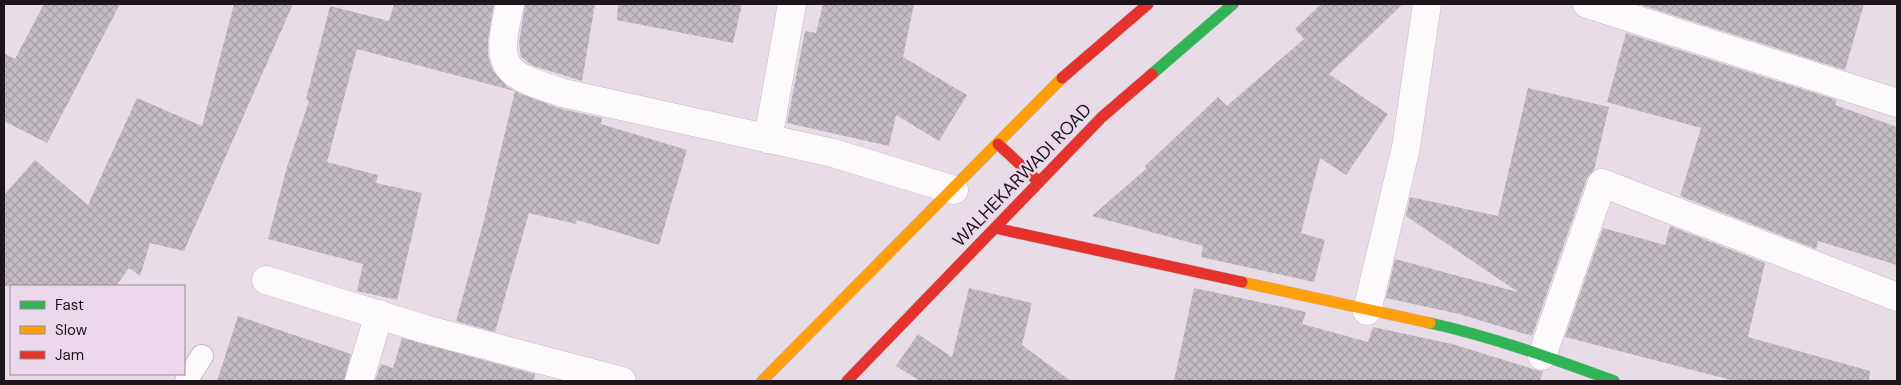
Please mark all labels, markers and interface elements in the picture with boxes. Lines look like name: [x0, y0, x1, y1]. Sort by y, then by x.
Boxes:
street label: WALHEKARWADI ROAD: [947, 98, 1097, 252]
legend: [10, 285, 185, 375]
text: Fast: [55, 295, 84, 315]
text: Slow: [55, 320, 88, 340]
text: Jam: [55, 345, 84, 365]

